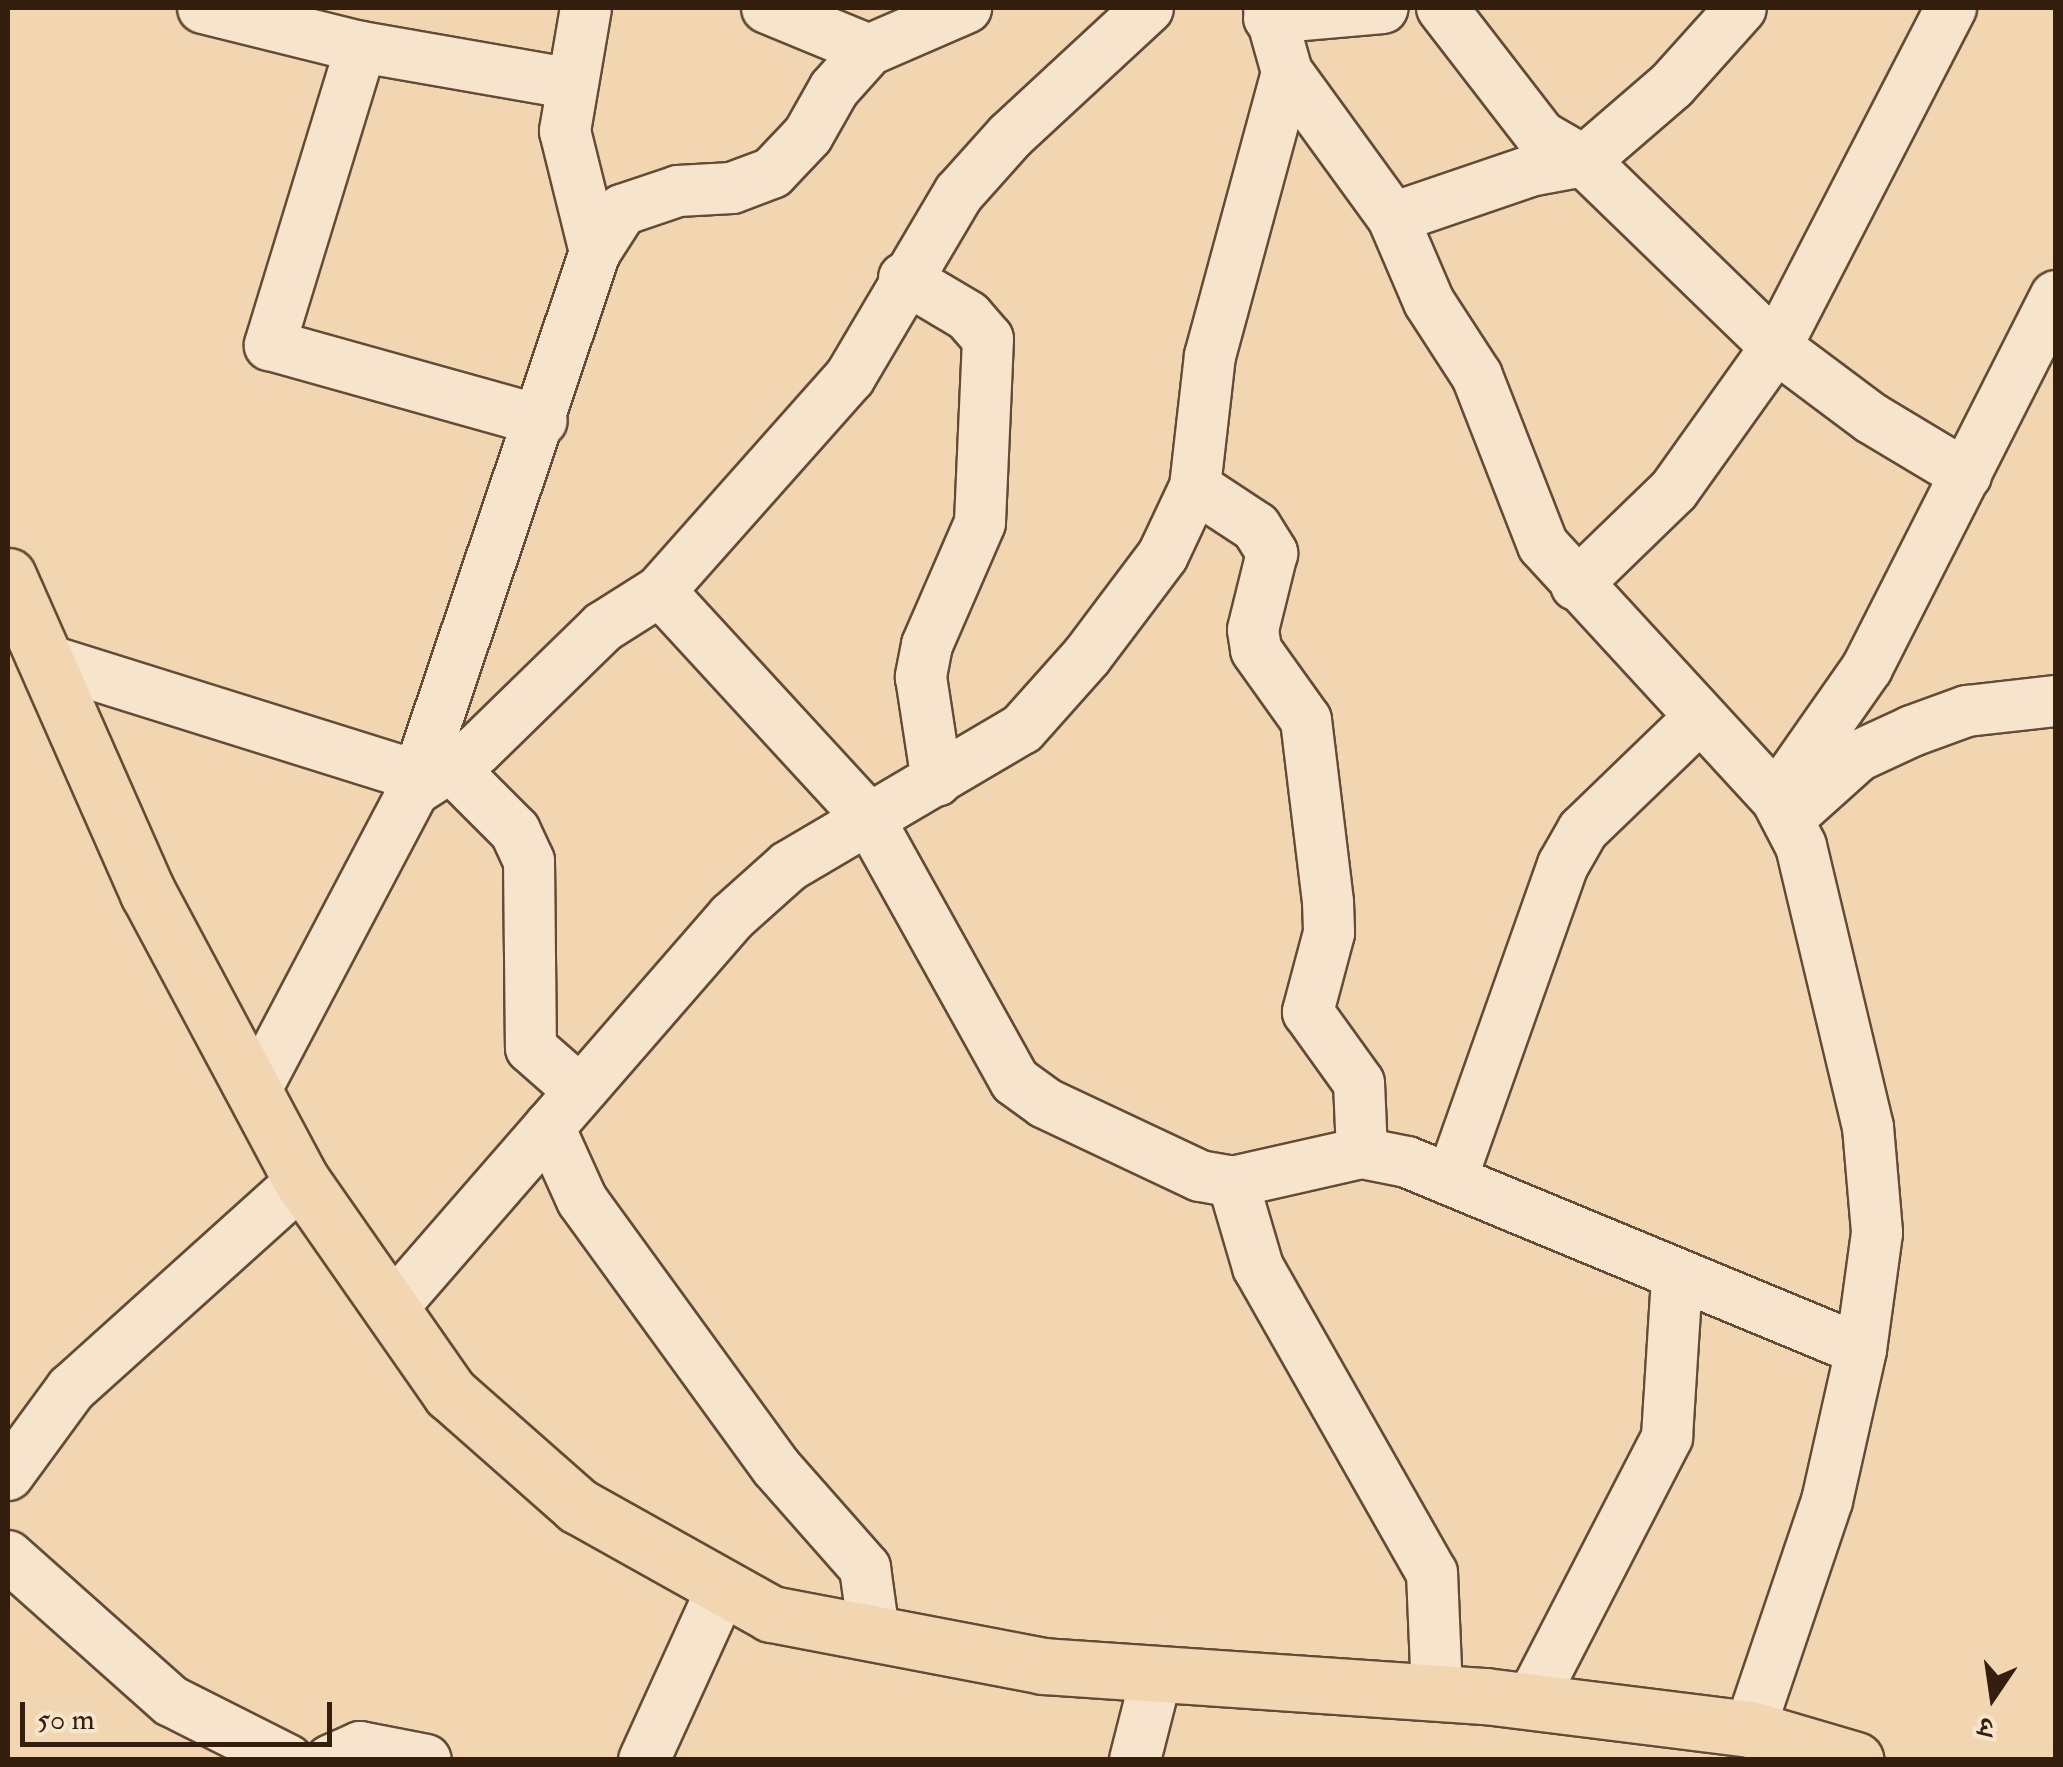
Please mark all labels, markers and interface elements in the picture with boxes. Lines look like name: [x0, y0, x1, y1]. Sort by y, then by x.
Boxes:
north arrow: [1943, 1647, 2043, 1747]
scale bar: [25, 1682, 338, 1744]
text: 50 m: [37, 1701, 95, 1738]
text: उ: [1975, 1708, 1997, 1745]

